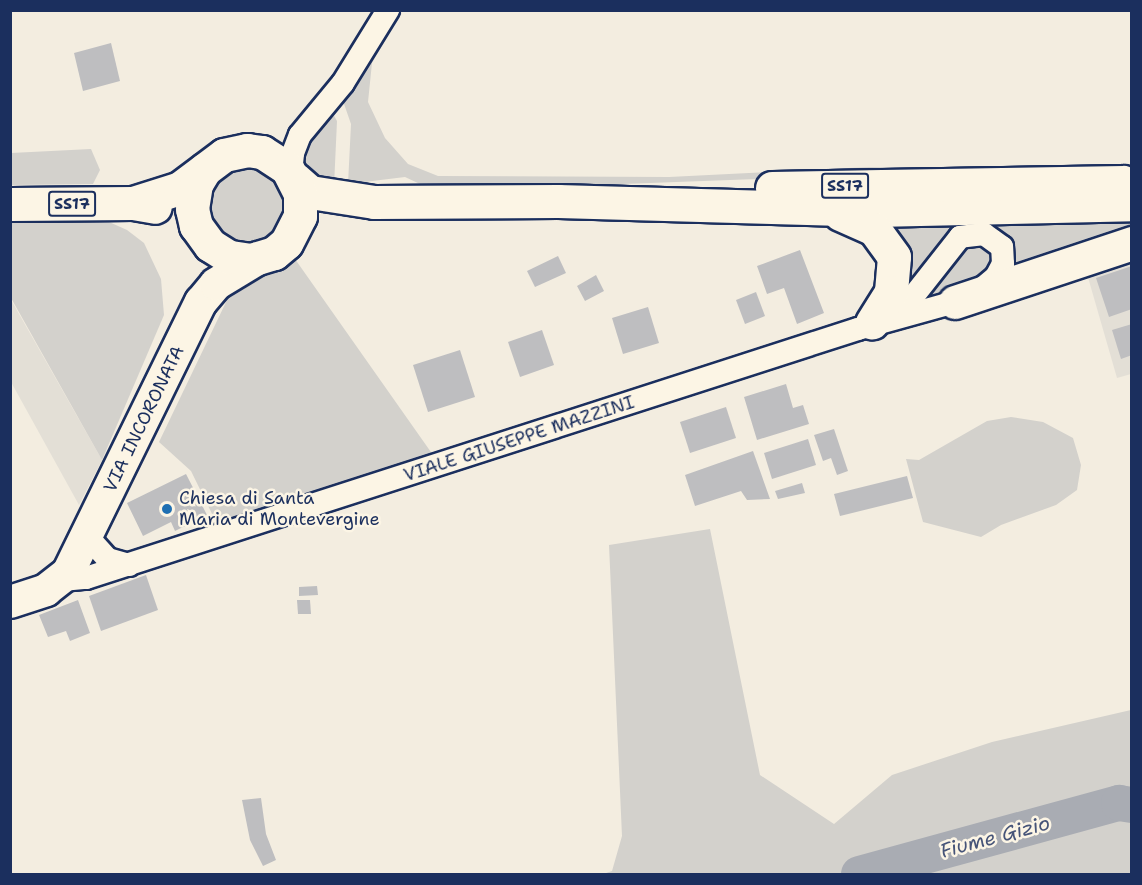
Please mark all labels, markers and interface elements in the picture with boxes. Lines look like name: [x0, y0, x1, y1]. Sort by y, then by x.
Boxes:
road number: SS17: [821, 173, 869, 199]
road number: SS17: [48, 191, 96, 217]
street label: VIA INCORONATA: [99, 342, 189, 496]
street label: VIALE GIUSEPPE MAZZINI: [401, 391, 637, 487]
place label: Chiesa di Santa Maria di Montevergine: [179, 488, 380, 530]
marker: Chiesa di Santa Maria di Montevergine: [160, 502, 174, 516]
water label: Fiume Gizio: [937, 811, 1053, 863]

